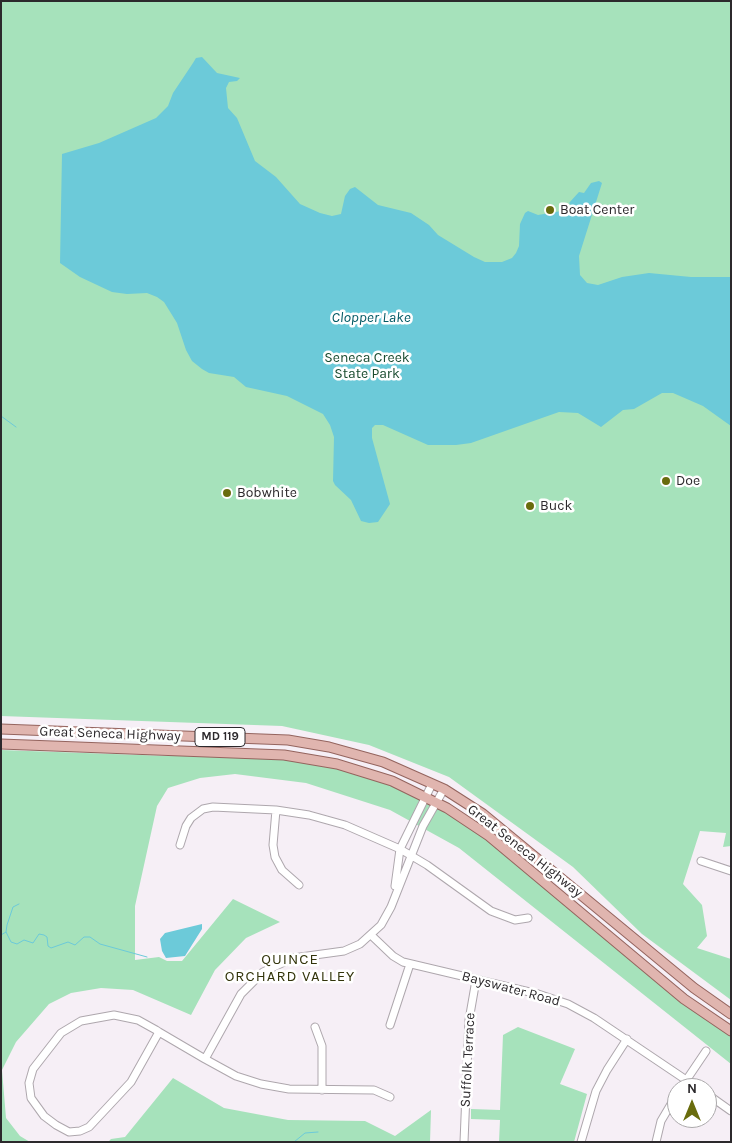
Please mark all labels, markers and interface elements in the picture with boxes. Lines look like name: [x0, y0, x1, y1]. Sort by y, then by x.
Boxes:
place label: Boat Center: [560, 202, 634, 218]
marker: Boat Center: [544, 204, 556, 216]
water label: Clopper Lake: [331, 309, 411, 327]
park label: Seneca Creek State Park: [324, 350, 410, 382]
place label: Doe: [676, 473, 700, 489]
marker: Doe: [660, 475, 672, 487]
place label: Bobwhite: [237, 485, 297, 501]
marker: Bobwhite: [221, 487, 233, 499]
place label: Buck: [540, 498, 572, 514]
marker: Buck: [524, 500, 536, 512]
street label: Great Seneca Highway: [39, 723, 181, 745]
road number: MD 119: [195, 728, 245, 746]
street label: Great Seneca Highway: [464, 801, 586, 901]
district label: QUINCE ORCHARD VALLEY: [223, 951, 357, 986]
street label: Bayswater Road: [460, 968, 562, 1010]
street label: Suffolk Terrace: [457, 1012, 479, 1108]
north arrow: [667, 1078, 717, 1128]
text: N: [687, 1080, 697, 1097]

